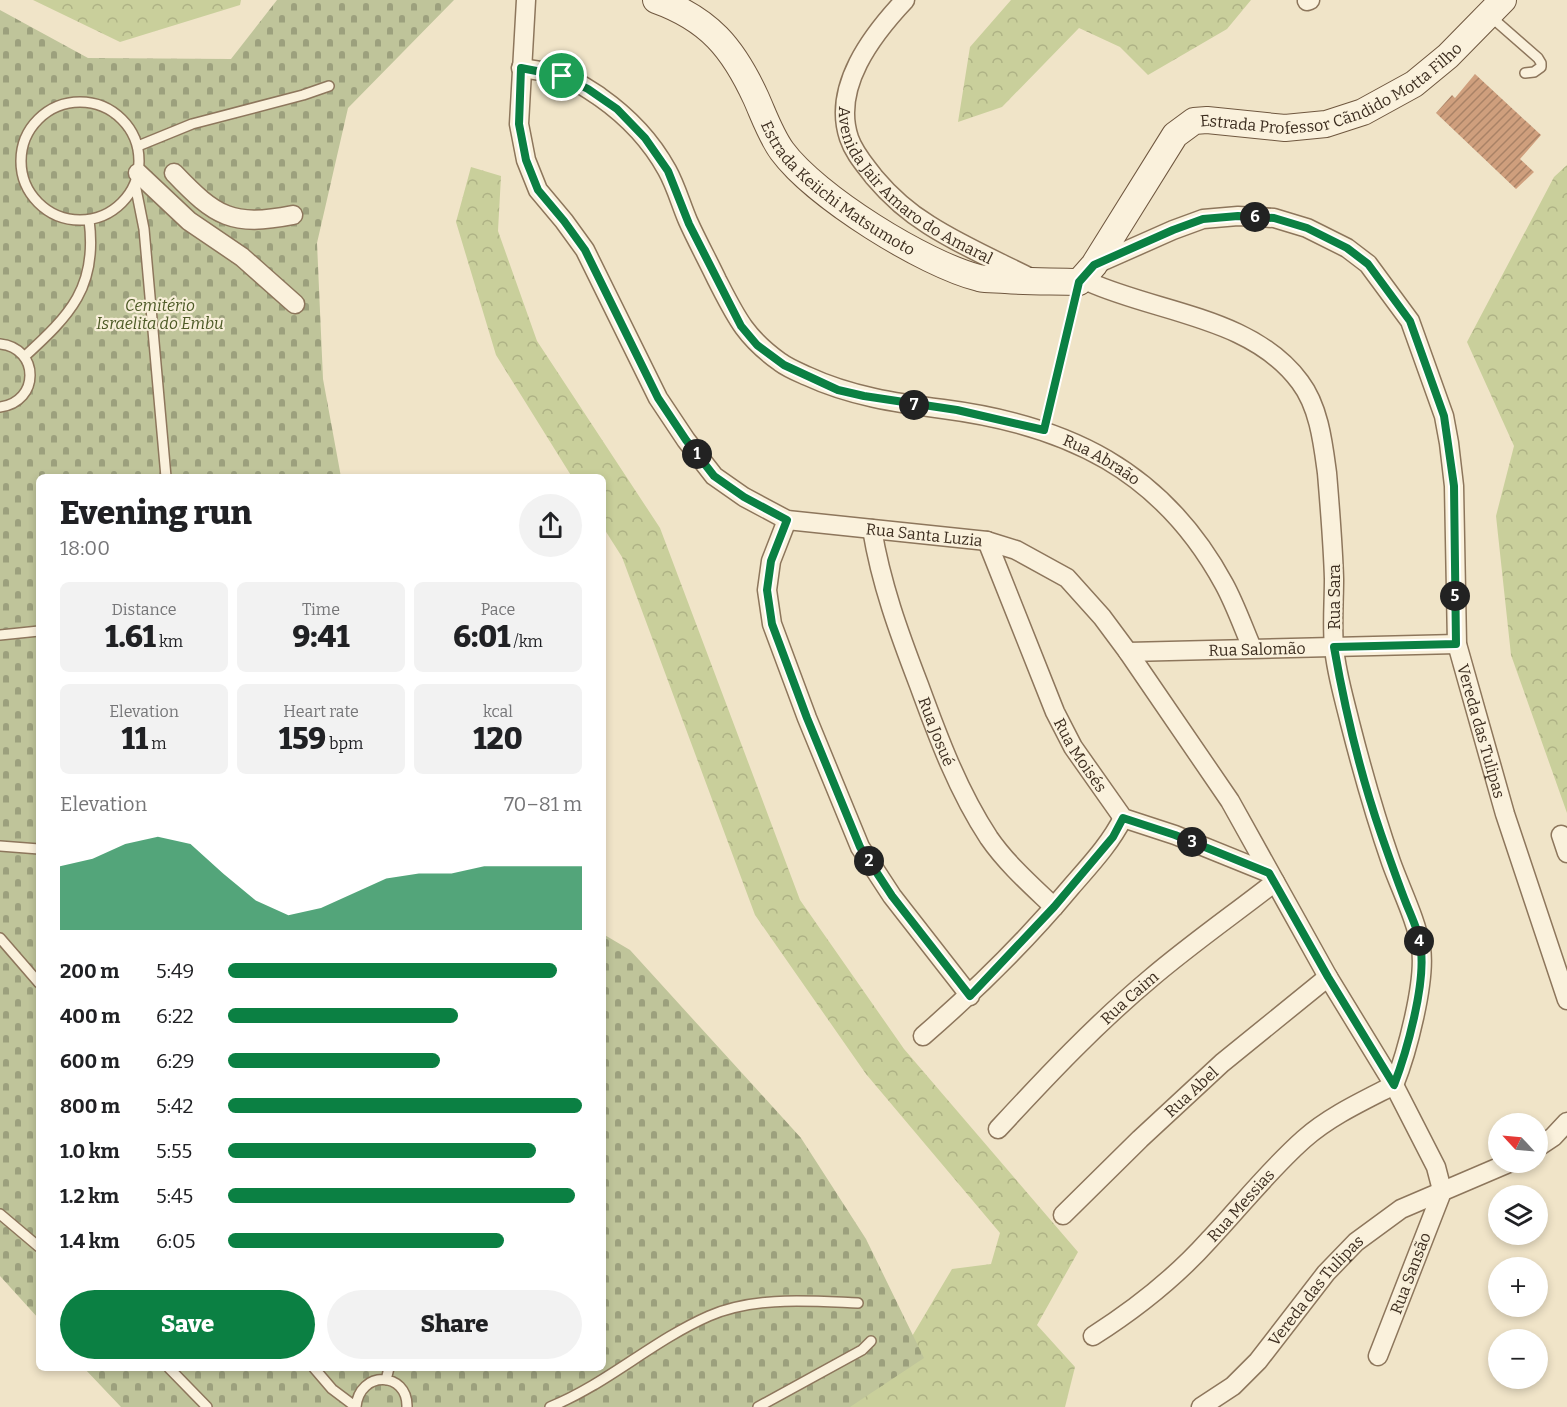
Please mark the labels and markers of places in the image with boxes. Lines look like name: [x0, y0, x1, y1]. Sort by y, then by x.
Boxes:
pin: [536, 50, 587, 101]
pin: 6: [1240, 202, 1270, 232]
pin: 7: [899, 390, 929, 420]
pin: 1: [682, 439, 712, 469]
pin: 5: [1440, 581, 1470, 611]
pin: 3: [1177, 827, 1207, 857]
pin: 2: [854, 846, 884, 876]
pin: 4: [1404, 926, 1434, 956]

